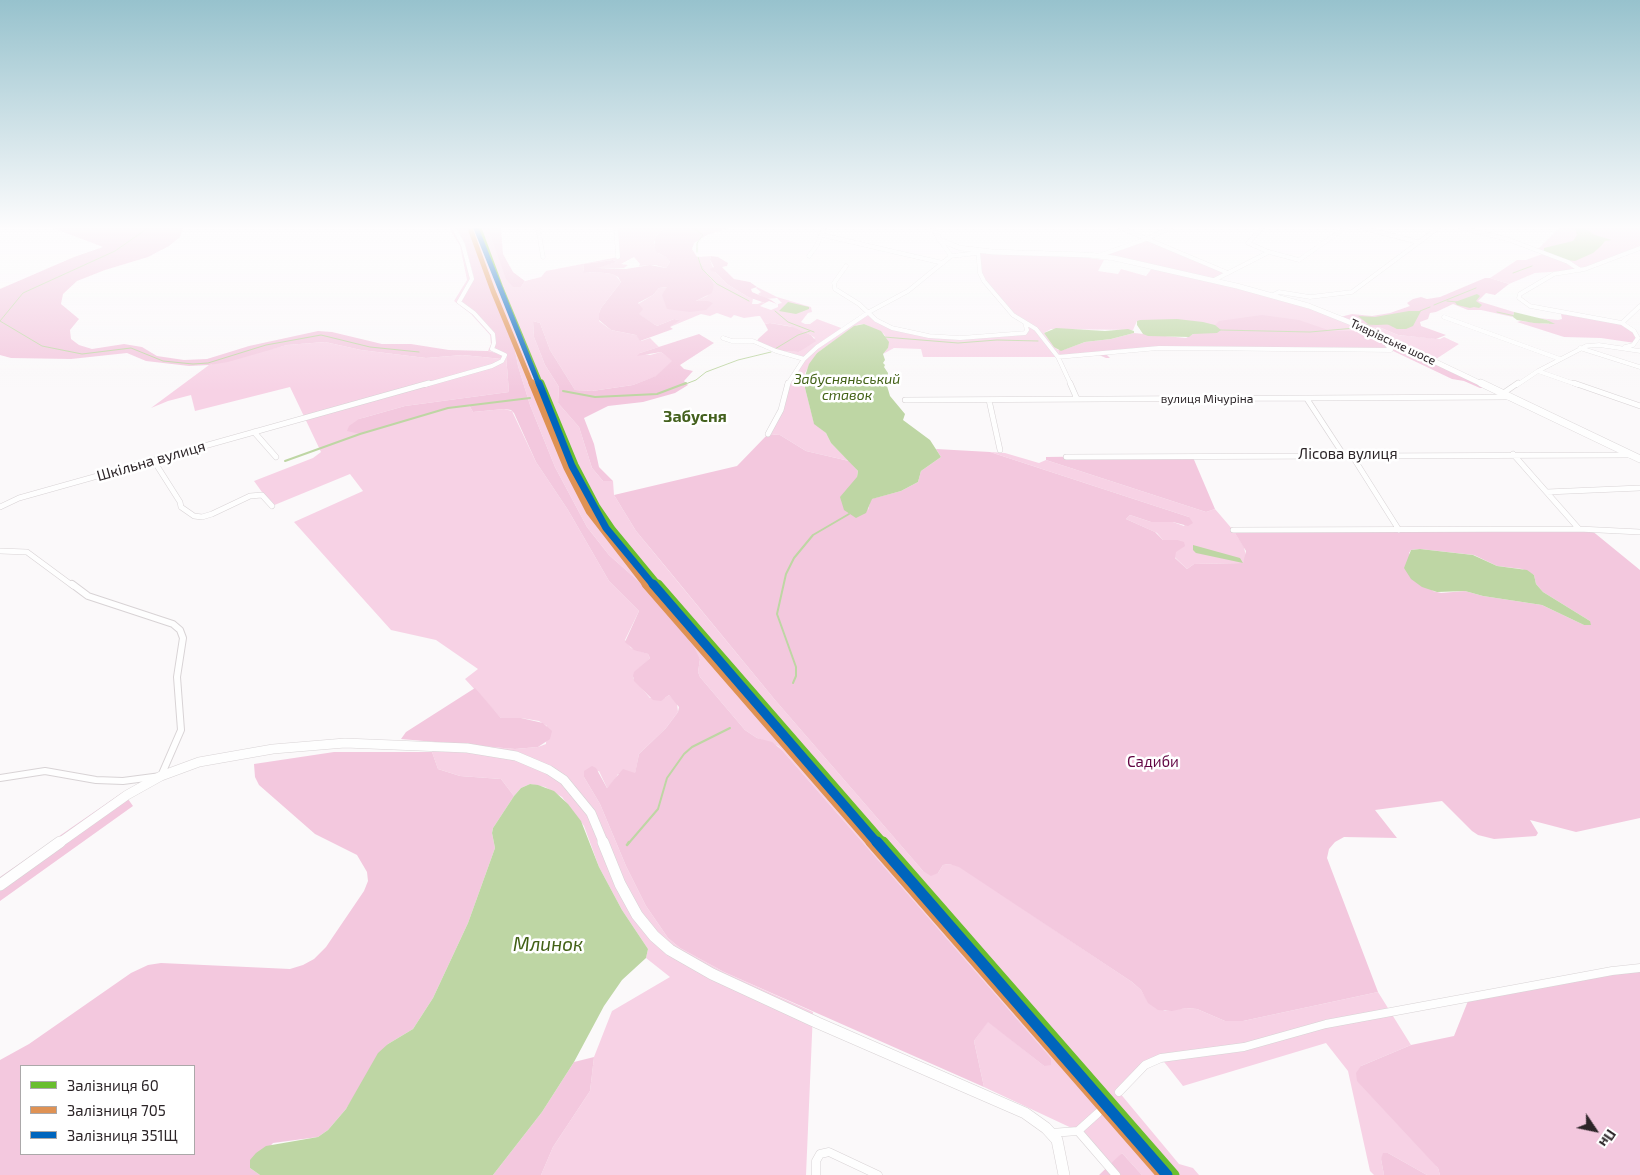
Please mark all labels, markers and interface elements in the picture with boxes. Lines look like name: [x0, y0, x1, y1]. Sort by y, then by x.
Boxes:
street label: Тиврівське шосе: [1348, 316, 1438, 368]
water label: Забусняньський ставок: [794, 371, 900, 404]
street label: вулиця Мічуріна: [1161, 392, 1253, 406]
district label: Забусня: [663, 407, 727, 427]
street label: Шкільна вулиця: [95, 437, 207, 485]
street label: Лісова вулиця: [1298, 445, 1398, 463]
park label: Садиби: [1127, 753, 1179, 771]
water label: Млинок: [513, 934, 583, 956]
legend: [20, 1065, 195, 1155]
text: Залізниця 60: [67, 1076, 159, 1094]
text: Залізниця 705: [67, 1101, 166, 1119]
north arrow: [1570, 1105, 1620, 1155]
text: Залізниця 351Щ: [67, 1126, 178, 1144]
text: Пн: [1596, 1126, 1620, 1151]

